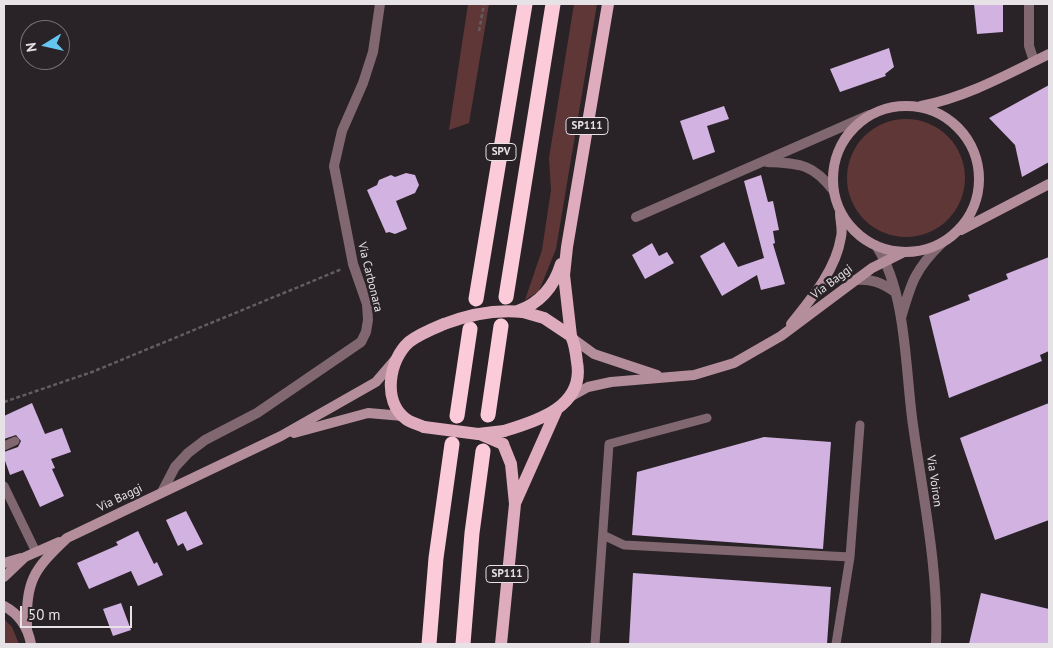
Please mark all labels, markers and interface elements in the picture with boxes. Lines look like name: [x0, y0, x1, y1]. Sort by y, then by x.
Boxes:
north arrow: [20, 20, 70, 70]
text: N: [22, 41, 41, 53]
road number: SP111: [566, 118, 608, 134]
road number: SPV: [486, 144, 516, 160]
street label: Via Carbonara: [354, 241, 386, 313]
street label: Via Baggi: [808, 262, 856, 302]
street label: Via Voiron: [923, 454, 945, 508]
street label: Via Baggi: [95, 481, 145, 515]
road number: SP111: [486, 566, 528, 582]
scale bar: [22, 596, 135, 628]
text: 50 m: [28, 605, 61, 624]

